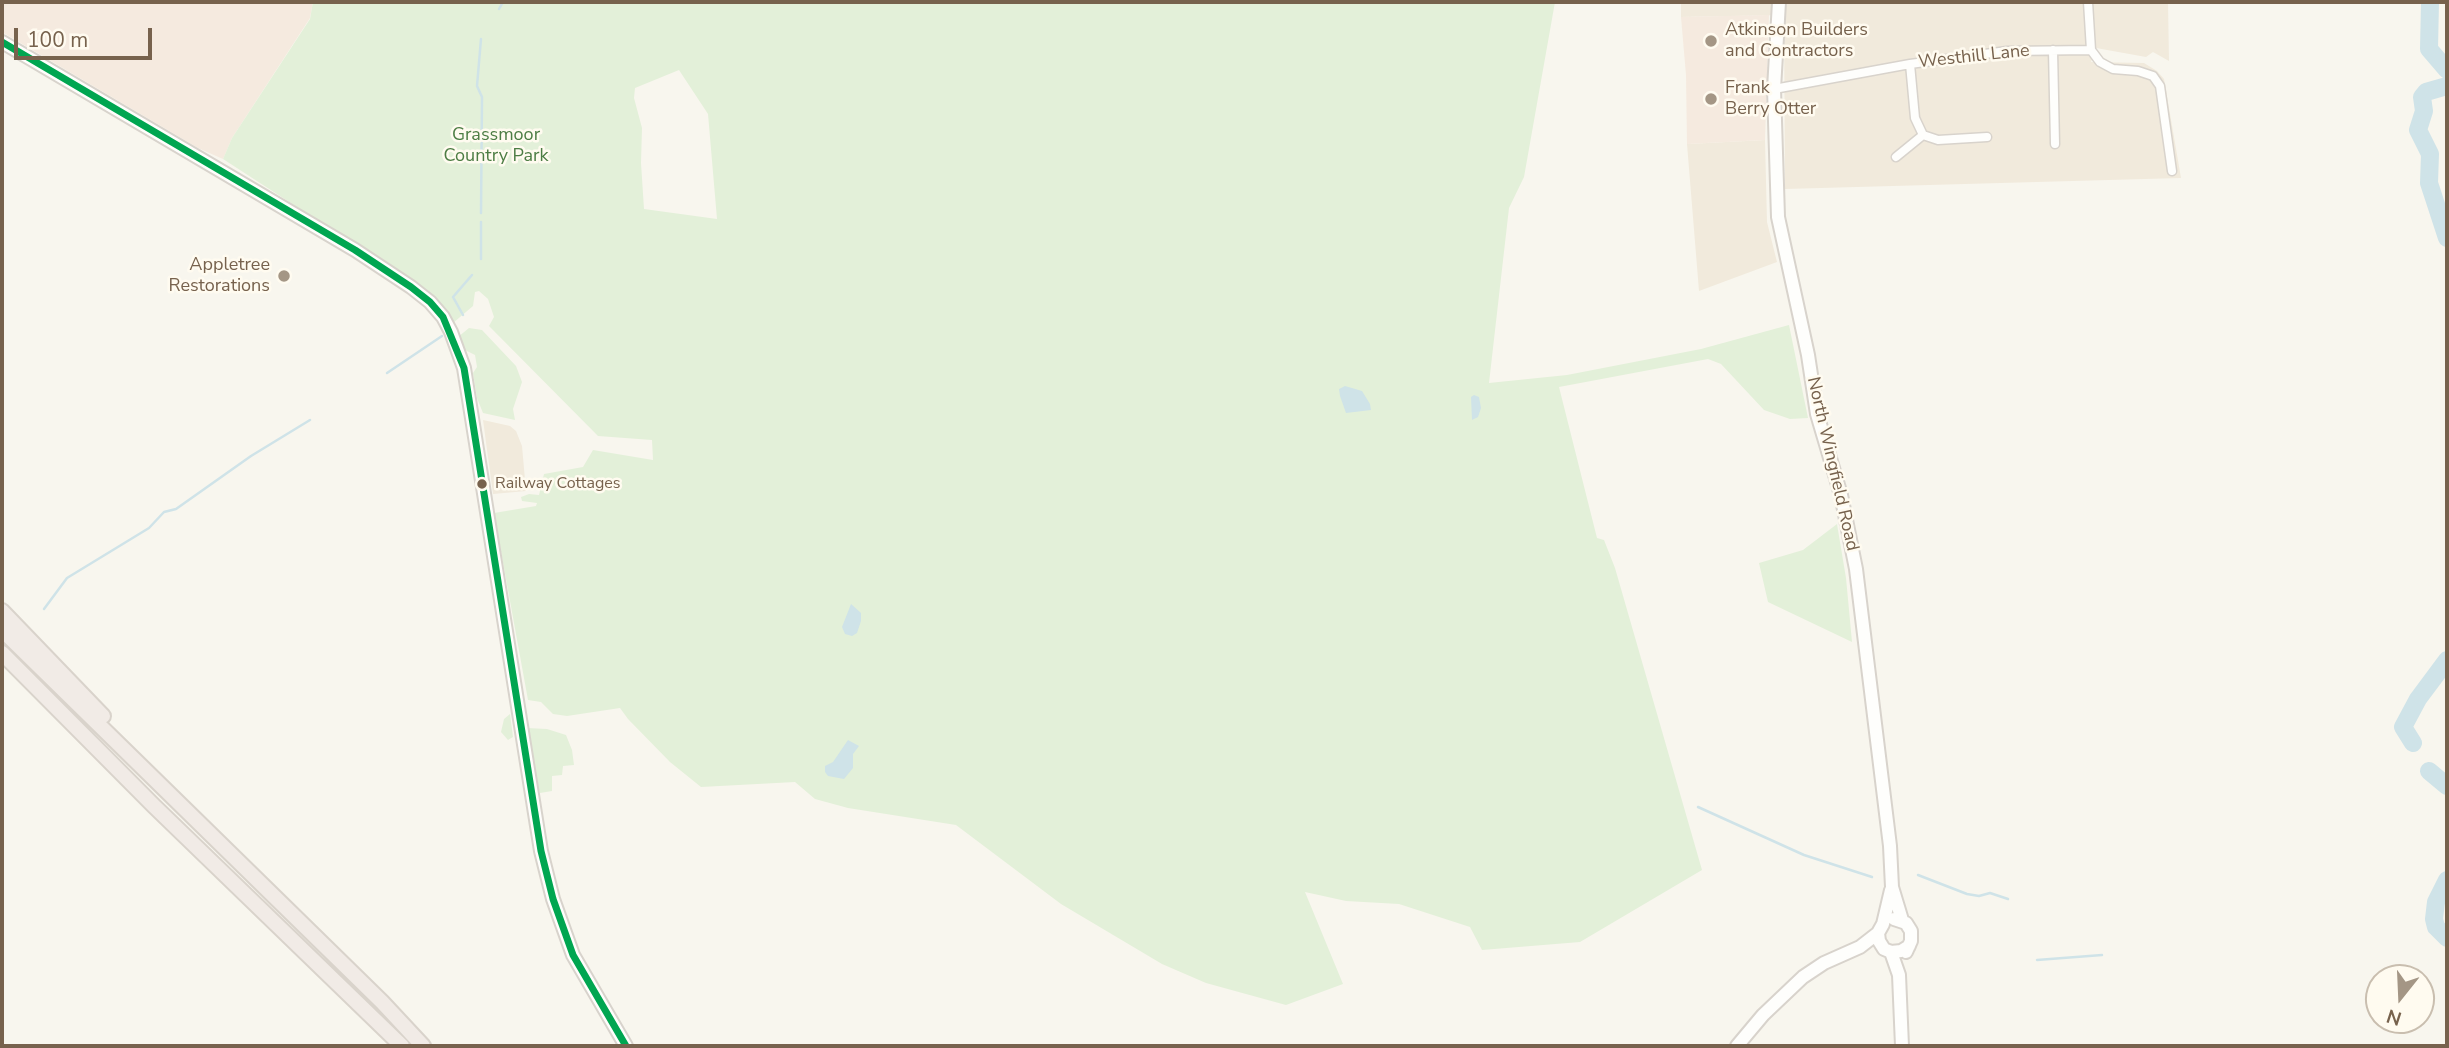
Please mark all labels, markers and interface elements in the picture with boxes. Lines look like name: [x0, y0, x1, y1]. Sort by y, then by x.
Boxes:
scale bar: [18, 14, 156, 58]
place label: Atkinson Builders and Contractors: [1725, 20, 1868, 62]
text: 100 m: [27, 26, 88, 54]
marker: Atkinson Builders and Contractors: [1703, 33, 1719, 49]
street label: Westhill Lane: [1917, 40, 2031, 74]
place label: Frank Berry Otter: [1725, 78, 1816, 120]
marker: Frank Berry Otter: [1703, 91, 1719, 107]
park label: Grassmoor Country Park: [444, 125, 548, 168]
place label: Appletree Restorations: [169, 255, 270, 298]
marker: Appletree Restorations: [276, 268, 292, 284]
street label: North Wingfield Road: [1801, 375, 1863, 553]
place label: Railway Cottages: [495, 474, 621, 494]
marker: Railway Cottages: [475, 477, 489, 491]
north arrow: [2365, 964, 2435, 1034]
text: N: [2383, 1003, 2405, 1032]

